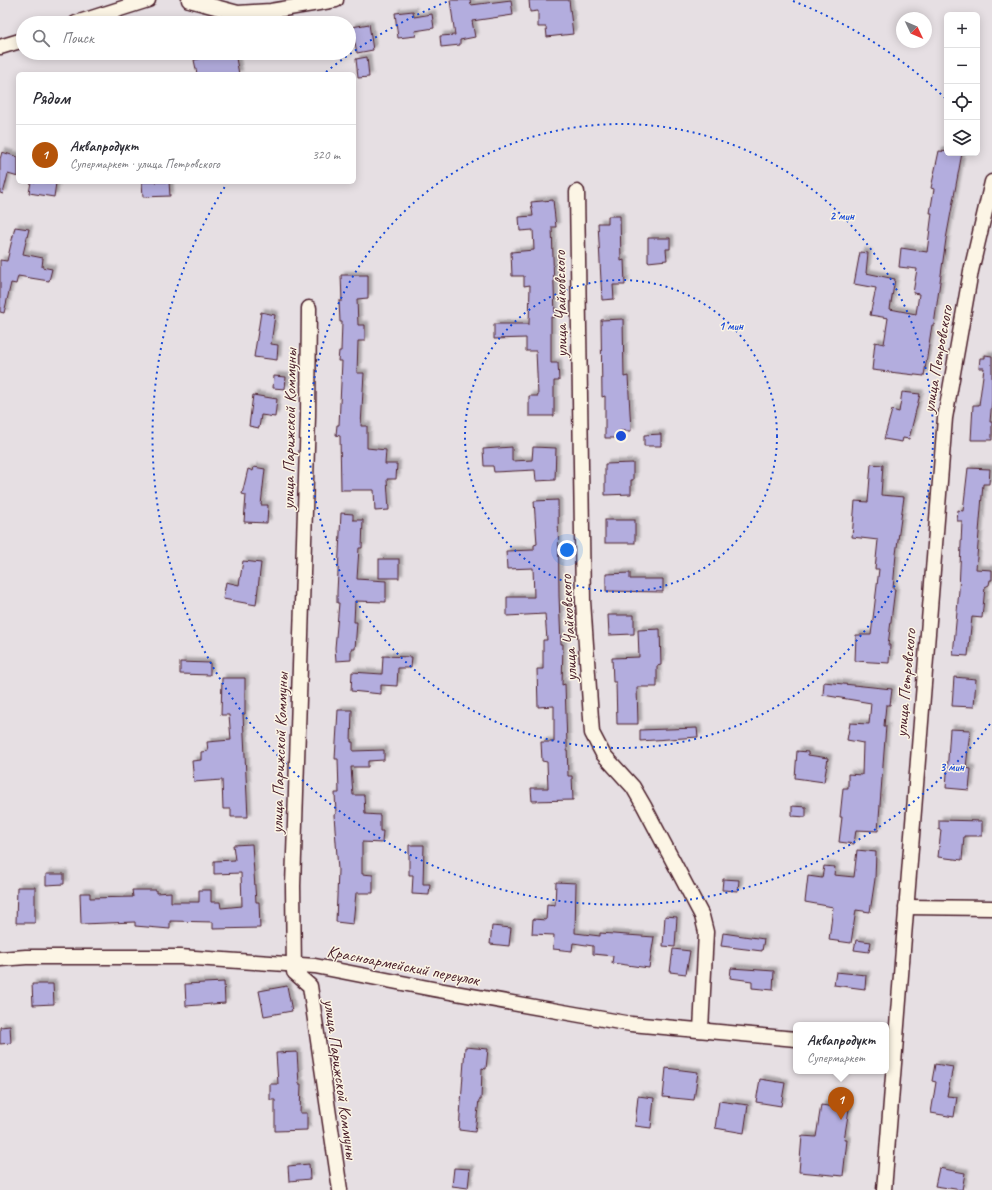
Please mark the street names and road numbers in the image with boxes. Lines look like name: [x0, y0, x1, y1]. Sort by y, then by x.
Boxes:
street label: улица Чайковского: [549, 249, 572, 359]
street label: улица Петровского: [918, 303, 957, 415]
street label: улица Парижской Коммуны: [278, 346, 301, 511]
street label: улица Чайковского: [555, 573, 582, 683]
street label: улица Петровского: [890, 627, 921, 739]
street label: улица Парижской Коммуны: [266, 670, 293, 835]
street label: Красноармейский переулок: [325, 940, 482, 991]
street label: улица Парижской Коммуны: [319, 997, 362, 1162]

